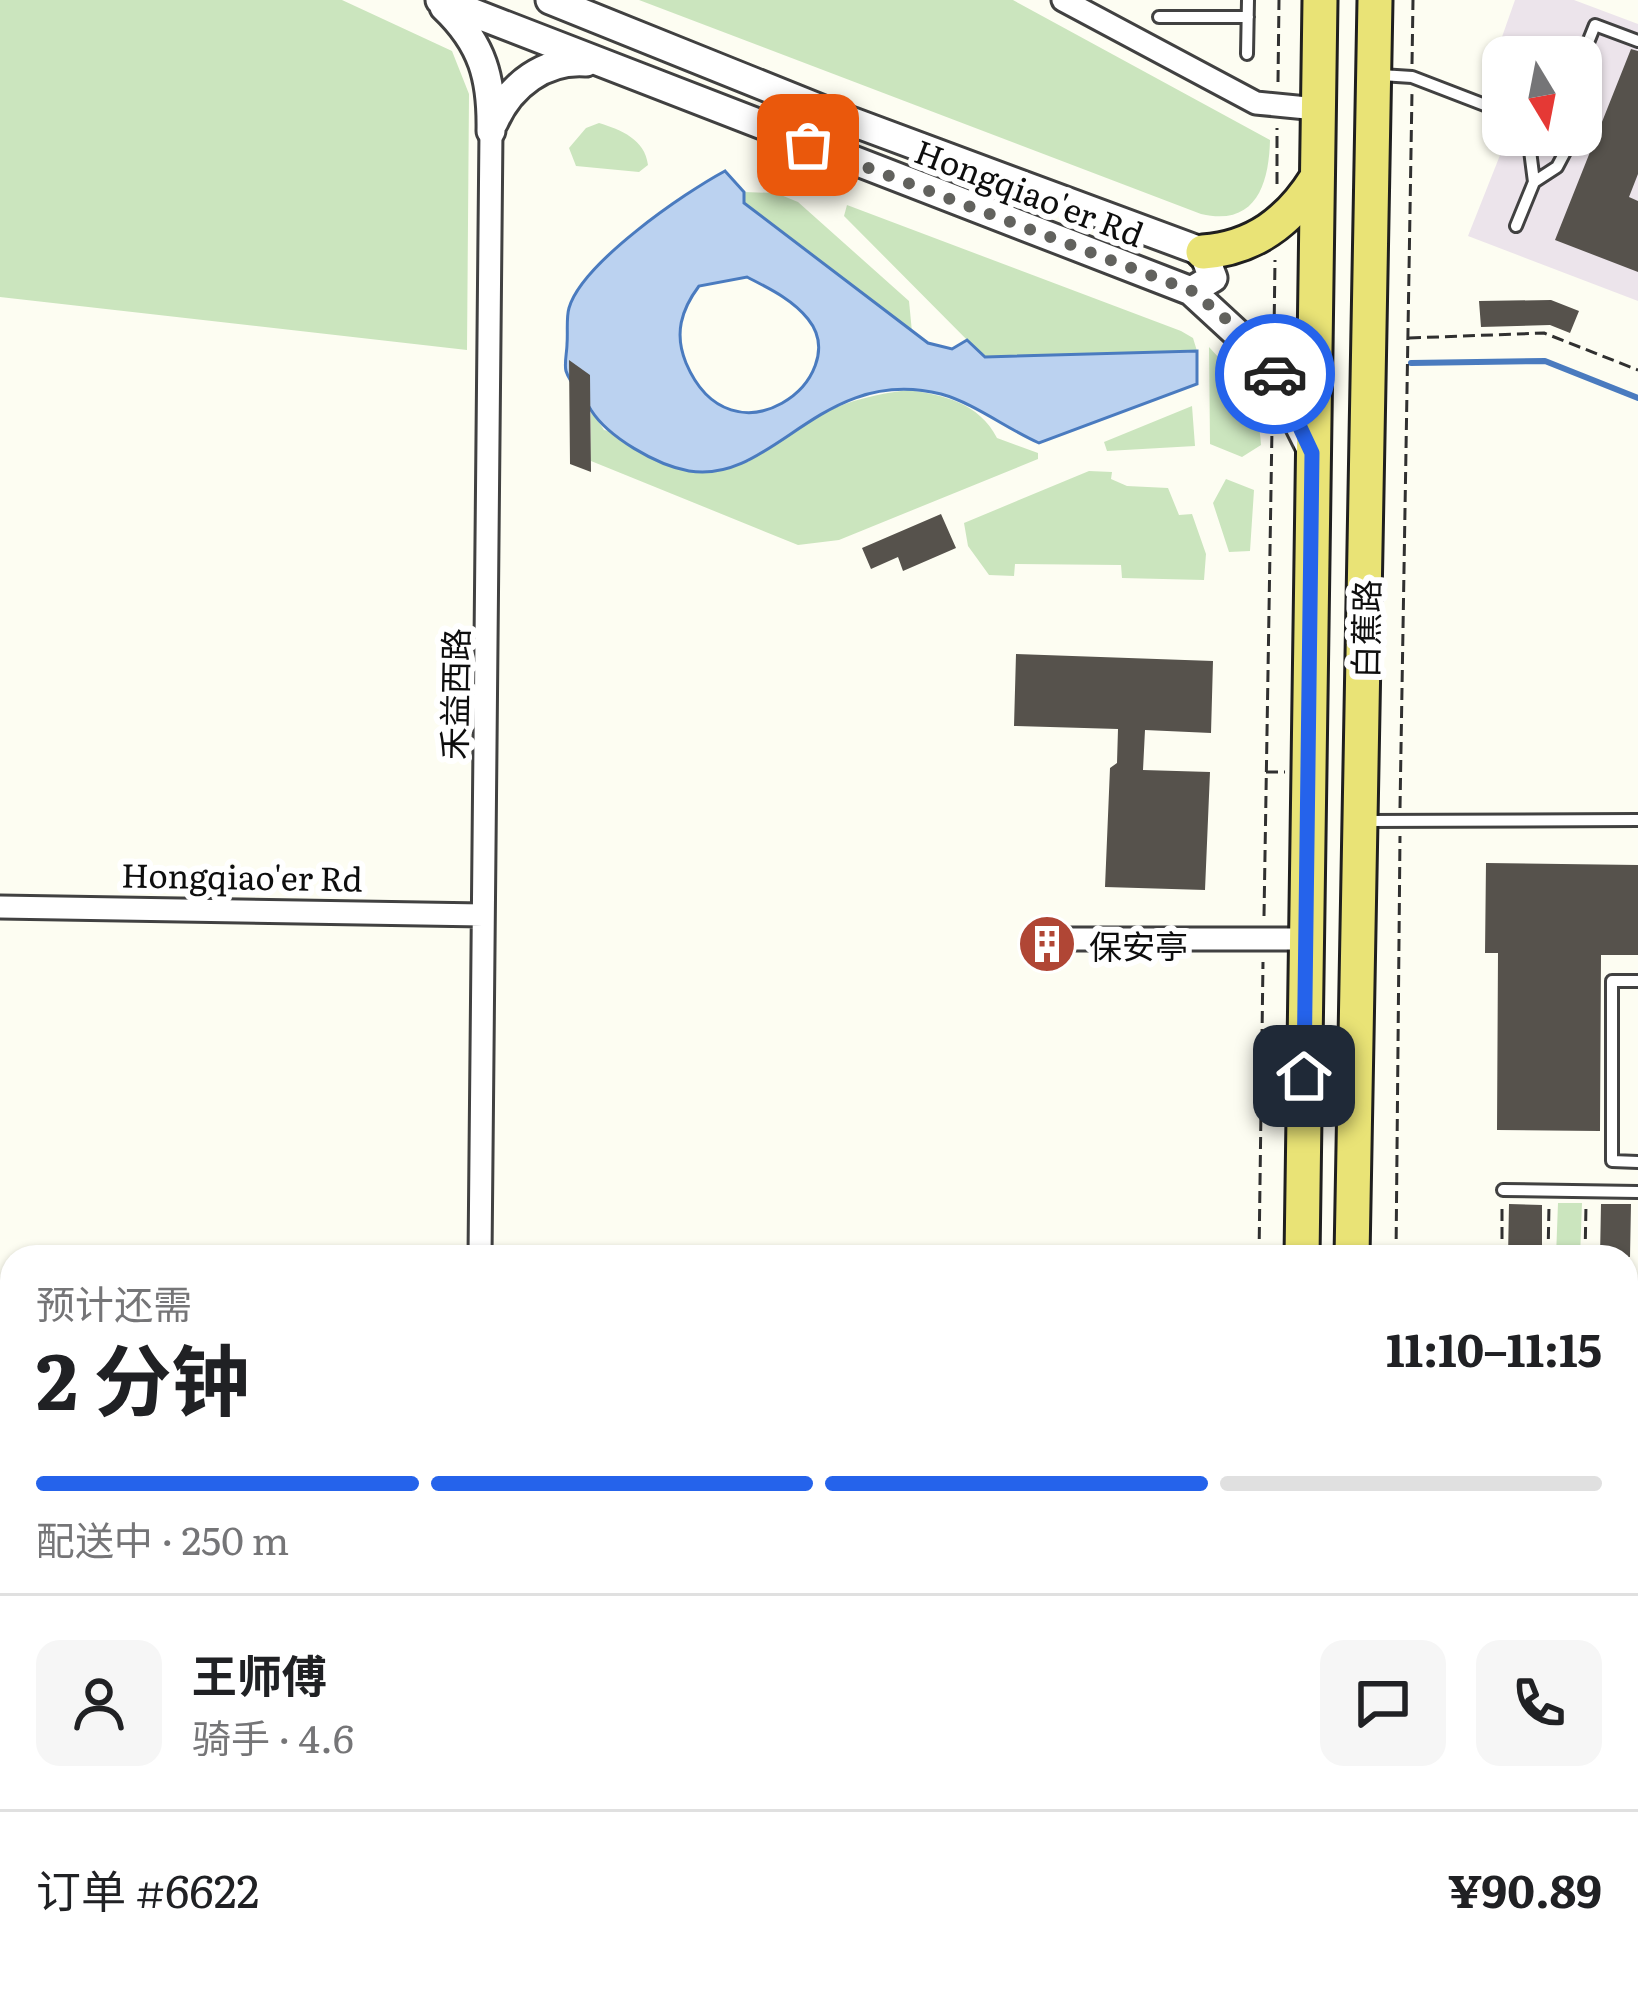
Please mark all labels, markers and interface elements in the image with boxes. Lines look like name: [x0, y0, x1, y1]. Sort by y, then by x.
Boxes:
north arrow: [1482, 36, 1602, 156]
map controls: [1482, 36, 1602, 156]
pin: [757, 94, 859, 196]
icon: bag: [775, 112, 841, 178]
street label: Hongqiao'er Rd: [908, 125, 1152, 257]
courier: [1215, 314, 1335, 434]
icon: car: [1242, 341, 1308, 407]
street label: 白蕉路: [1339, 579, 1389, 679]
street label: 禾益西路: [427, 628, 479, 760]
street label: Hongqiao'er Rd: [121, 848, 363, 902]
building icon: 保安亭: [1016, 913, 1078, 975]
place label: 保安亭: [1089, 920, 1188, 969]
pin: [1253, 1025, 1355, 1127]
icon: home: [1271, 1043, 1337, 1109]
text: 预计还需: [36, 1273, 192, 1331]
text: 11:10–11:15: [1386, 1314, 1602, 1381]
text: 2 分钟: [36, 1318, 250, 1434]
text: 配送中 · 250 m: [36, 1509, 289, 1567]
button: person: [36, 1640, 162, 1766]
text: 王师傅: [192, 1640, 327, 1707]
button: chat: [1320, 1640, 1446, 1766]
button: phone: [1476, 1640, 1602, 1766]
text: 骑手 · 4.6: [192, 1707, 354, 1765]
text: 订单 #6622: [36, 1855, 259, 1922]
text: ¥90.89: [1448, 1855, 1602, 1922]

